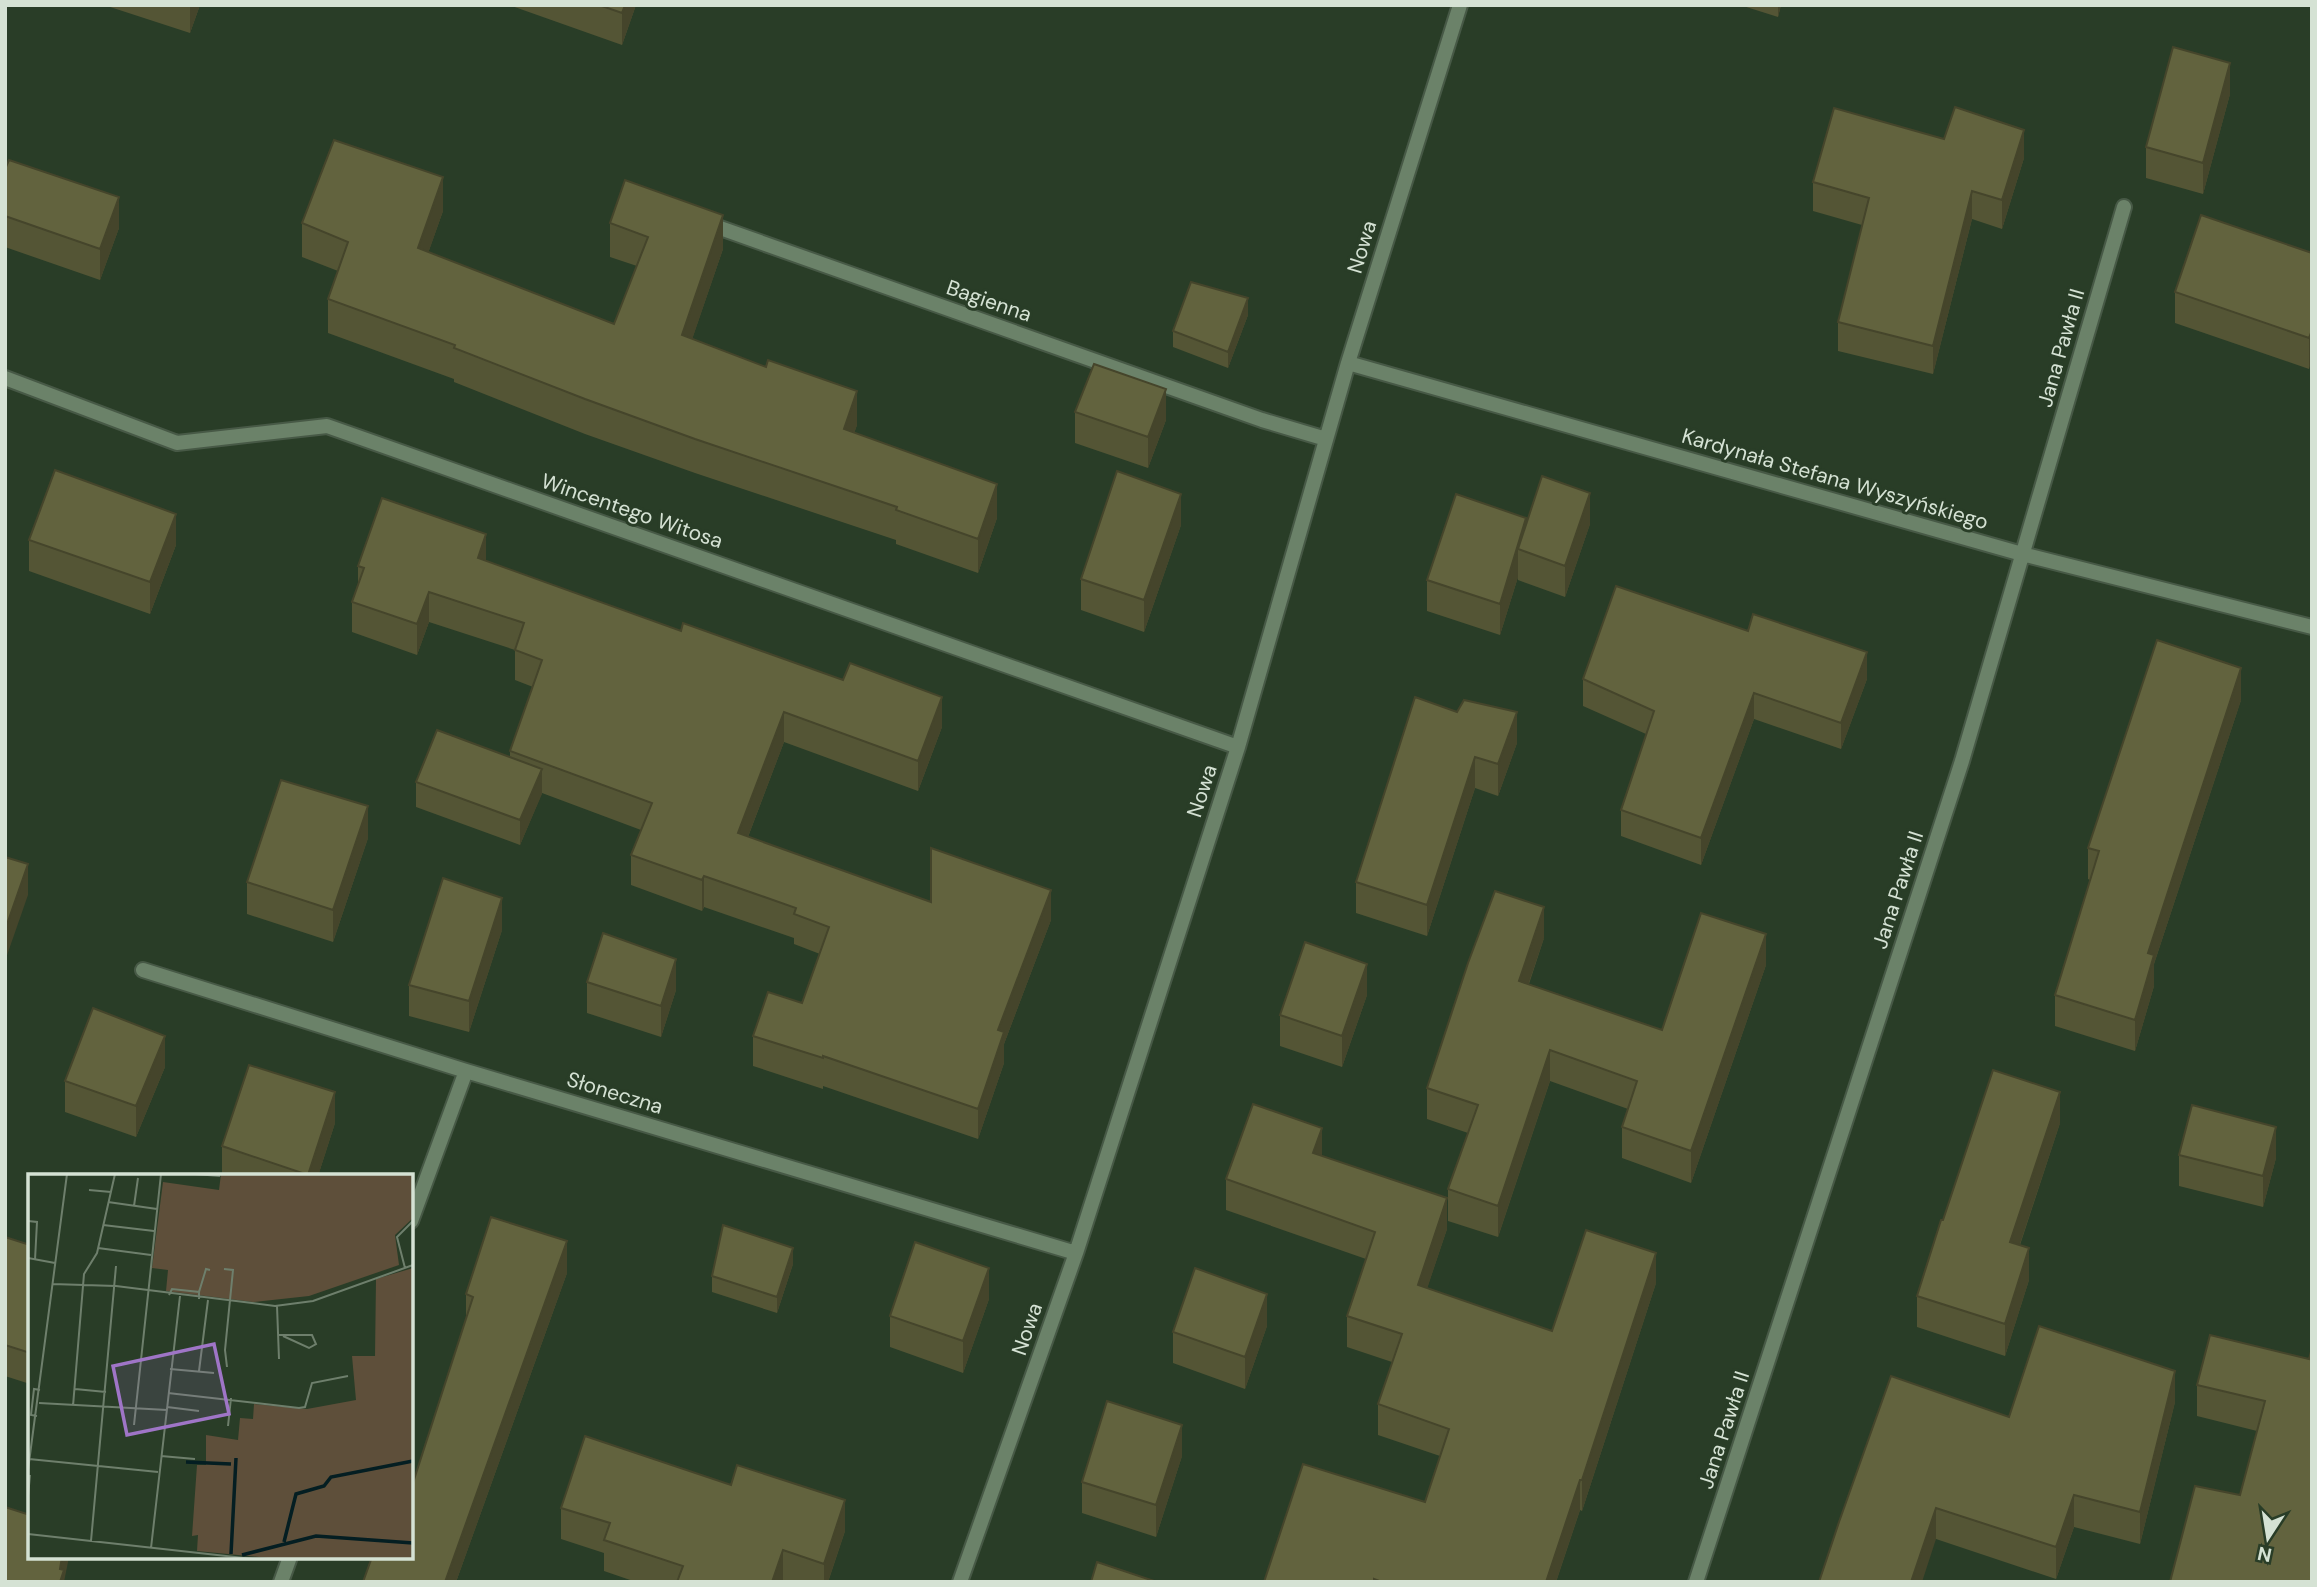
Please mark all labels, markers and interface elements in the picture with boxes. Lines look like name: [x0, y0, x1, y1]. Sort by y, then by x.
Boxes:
street label: Nowa: [1341, 217, 1383, 277]
street label: Bagienna: [943, 273, 1035, 329]
street label: Jana Pawła II: [2031, 285, 2091, 411]
street label: Kardynała Stefana Wyszyńskiego: [1679, 422, 1991, 536]
street label: Wincentego Witosa: [537, 467, 727, 555]
street label: Nowa: [1180, 761, 1224, 821]
street label: Jana Pawła II: [1866, 828, 1930, 952]
street label: Słoneczna: [564, 1065, 666, 1121]
inset map: [28, 1174, 413, 1559]
street label: Nowa: [1005, 1299, 1049, 1359]
street label: Jana Pawła II: [1692, 1368, 1756, 1492]
north arrow: [2233, 1503, 2303, 1573]
text: N: [2255, 1540, 2274, 1568]

